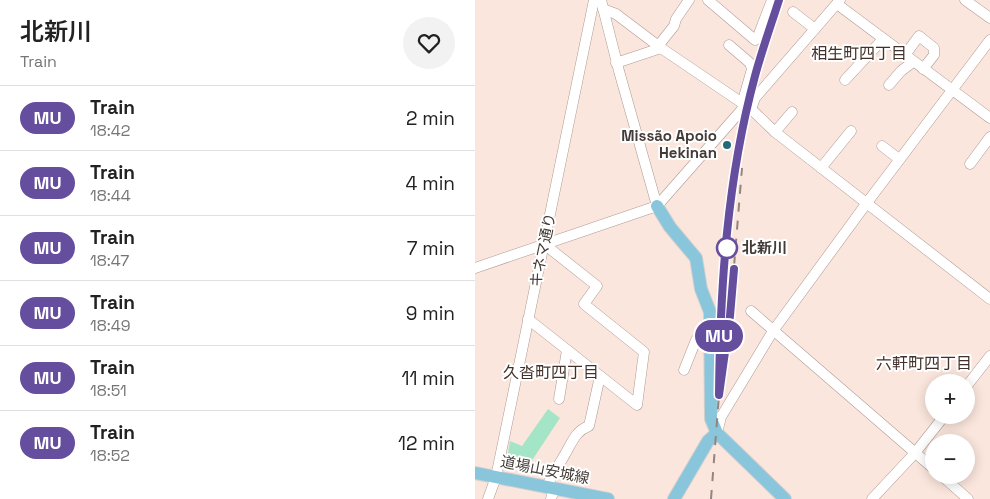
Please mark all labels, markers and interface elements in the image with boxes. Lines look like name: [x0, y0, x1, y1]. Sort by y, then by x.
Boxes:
text: 北新川: [20, 16, 92, 47]
button: heart: [403, 17, 455, 69]
district label: 相生町四丁目: [811, 43, 907, 64]
text: Train: [20, 51, 57, 72]
text: Train: [90, 95, 135, 120]
text: MU: [34, 106, 61, 129]
text: 2 min: [406, 106, 455, 131]
text: 18:42: [90, 120, 130, 141]
place label: Missão Apoio Hekinan: [621, 126, 717, 162]
marker: Missão Apoio Hekinan: [721, 139, 733, 151]
text: Train: [90, 160, 135, 185]
text: MU: [34, 171, 61, 194]
text: 4 min: [406, 171, 455, 196]
text: 18:44: [90, 185, 131, 206]
street label: キネマ通り: [525, 211, 560, 289]
text: Train: [90, 225, 135, 250]
text: MU: [34, 236, 61, 259]
text: 7 min: [407, 236, 455, 261]
marker: 北新川: [716, 237, 738, 259]
place label: 北新川: [742, 238, 787, 257]
text: 18:47: [90, 250, 129, 271]
text: Train: [90, 290, 135, 315]
text: MU: [34, 301, 61, 324]
text: 9 min: [406, 301, 455, 326]
text: 18:49: [90, 315, 131, 336]
line badge: MU: [697, 320, 741, 352]
text: MU: [705, 324, 733, 347]
district label: 六軒町四丁目: [876, 353, 972, 374]
text: Train: [90, 355, 135, 380]
district label: 久沓町四丁目: [503, 362, 599, 383]
text: MU: [34, 366, 61, 389]
text: 11 min: [402, 366, 455, 391]
map controls: [925, 374, 975, 484]
button: +: [925, 374, 975, 424]
text: 18:51: [90, 380, 127, 401]
text: Train: [90, 420, 135, 445]
text: MU: [34, 431, 61, 454]
text: 12 min: [398, 431, 455, 456]
button: −: [925, 434, 975, 484]
text: 18:52: [90, 445, 130, 466]
street label: 道場山安城線: [499, 452, 591, 487]

